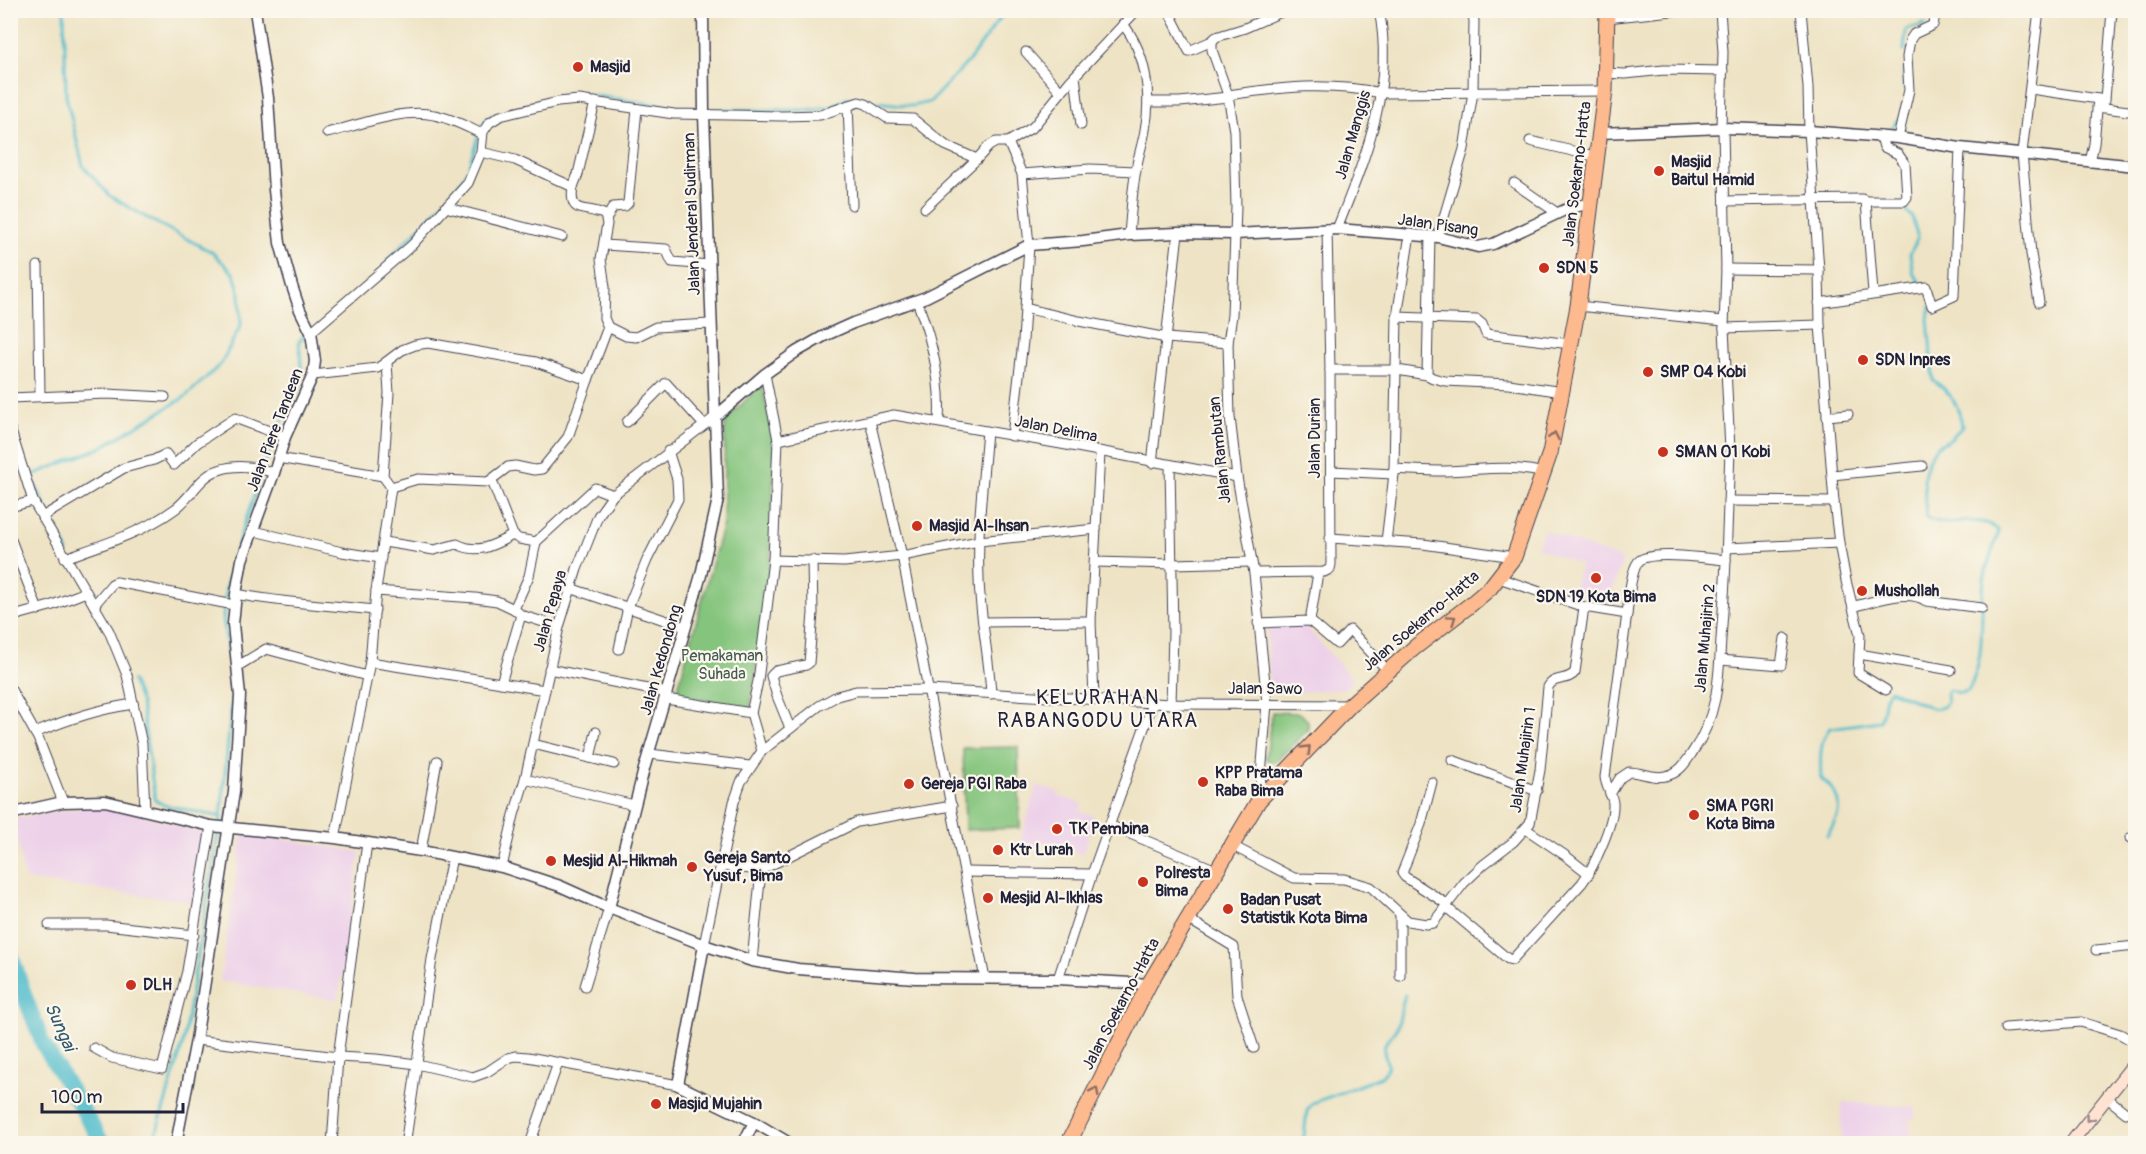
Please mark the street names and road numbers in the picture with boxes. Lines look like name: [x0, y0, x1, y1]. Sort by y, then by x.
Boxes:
street label: Jalan Manggis: [1331, 88, 1375, 182]
street label: Jalan Soekarno-Hatta: [1558, 100, 1596, 248]
street label: Jalan Jenderal Sudirman: [679, 132, 705, 296]
street label: Jalan Pisang: [1396, 209, 1480, 241]
street label: Jalan Piere Tandean: [242, 365, 308, 495]
street label: Jalan Rambutan: [1204, 395, 1236, 505]
street label: Jalan Durian: [1305, 398, 1325, 478]
street label: Jalan Delima: [1013, 411, 1099, 447]
street label: Jalan Soekarno-Hatta: [1359, 566, 1483, 676]
street label: Jalan Pepaya: [529, 568, 571, 654]
street label: Jalan Muhajirin 2: [1690, 583, 1720, 693]
street label: Jalan Kedondong: [636, 602, 686, 718]
street label: Jalan Sawo: [1228, 679, 1303, 699]
street label: Jalan Muhajirin 1: [1506, 706, 1540, 814]
street label: Jalan Soekarno-Hatta: [1078, 935, 1164, 1073]

